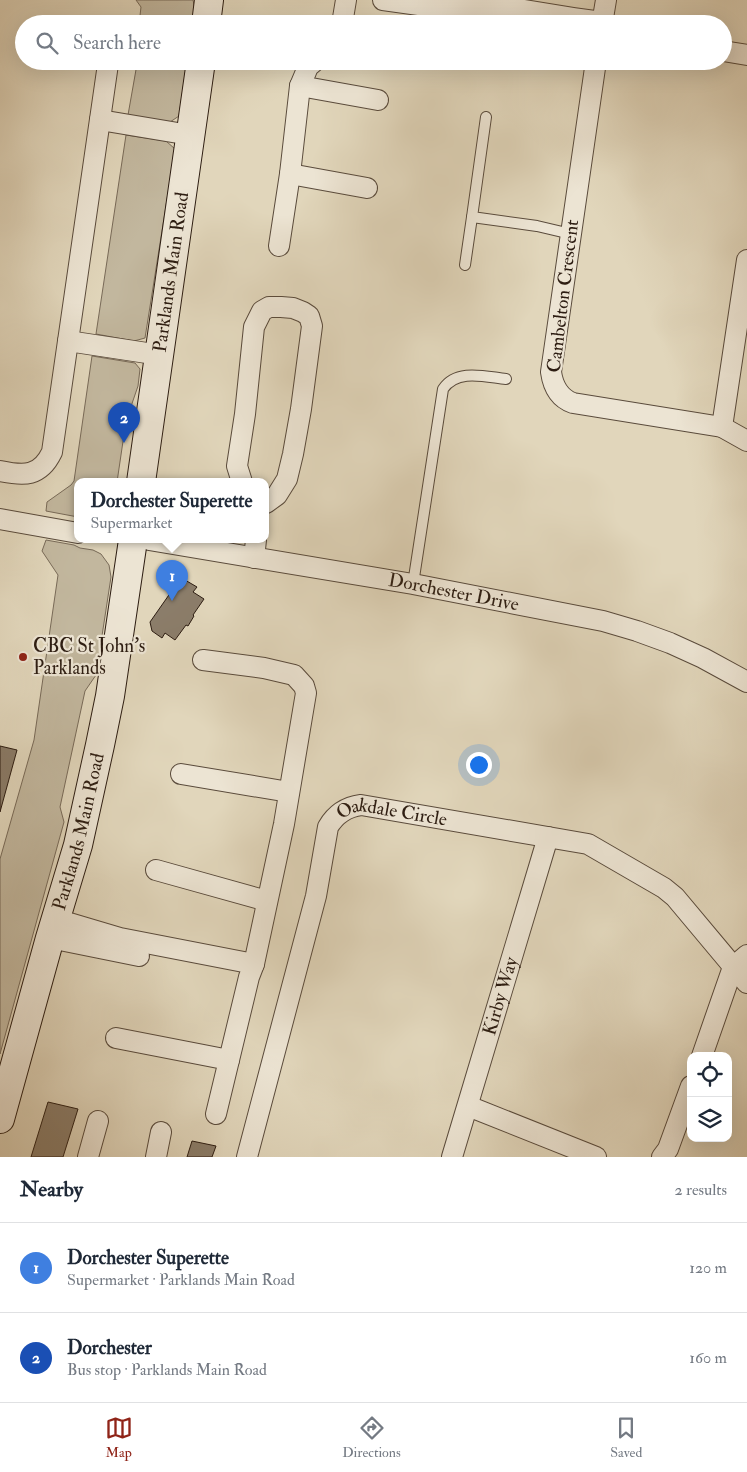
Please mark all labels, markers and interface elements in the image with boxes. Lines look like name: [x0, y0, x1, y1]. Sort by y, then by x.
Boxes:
search box: [15, 15, 732, 70]
icon: search: [33, 29, 61, 57]
text: Search here: [73, 31, 161, 55]
street label: Parklands Main Road: [148, 190, 194, 354]
street label: Cambelton Crescent: [542, 218, 584, 374]
pin: 2: [108, 402, 140, 443]
popup: [74, 478, 269, 543]
text: Dorchester Superette: [91, 489, 252, 513]
text: Supermarket: [91, 513, 173, 533]
pin: 1: [156, 560, 188, 601]
street label: Dorchester Drive: [386, 568, 521, 616]
place label: CBC St John's Parklands: [33, 634, 145, 680]
marker: CBC St John's Parklands: [17, 651, 29, 663]
street label: Parklands Main Road: [47, 750, 110, 913]
your location: [466, 752, 492, 778]
street label: Oakdale Circle: [332, 793, 449, 832]
street label: Kirby Way: [477, 953, 524, 1038]
map controls: [687, 1052, 732, 1142]
button: locate: [687, 1052, 732, 1097]
button: layers: [687, 1097, 732, 1142]
text: Nearby: [20, 1176, 83, 1203]
text: 2 results: [674, 1180, 727, 1200]
text: Dorchester Superette: [67, 1246, 229, 1270]
text: 1: [33, 1258, 39, 1278]
text: 120 m: [689, 1258, 727, 1278]
text: Supermarket · Parklands Main Road: [67, 1270, 295, 1290]
text: Dorchester: [67, 1336, 152, 1360]
text: 2: [32, 1348, 40, 1368]
text: 160 m: [689, 1348, 727, 1368]
text: Bus stop · Parklands Main Road: [67, 1360, 267, 1380]
tab: Map: [105, 1414, 133, 1461]
tab: Directions: [342, 1414, 401, 1461]
tab: Saved: [610, 1414, 642, 1461]

